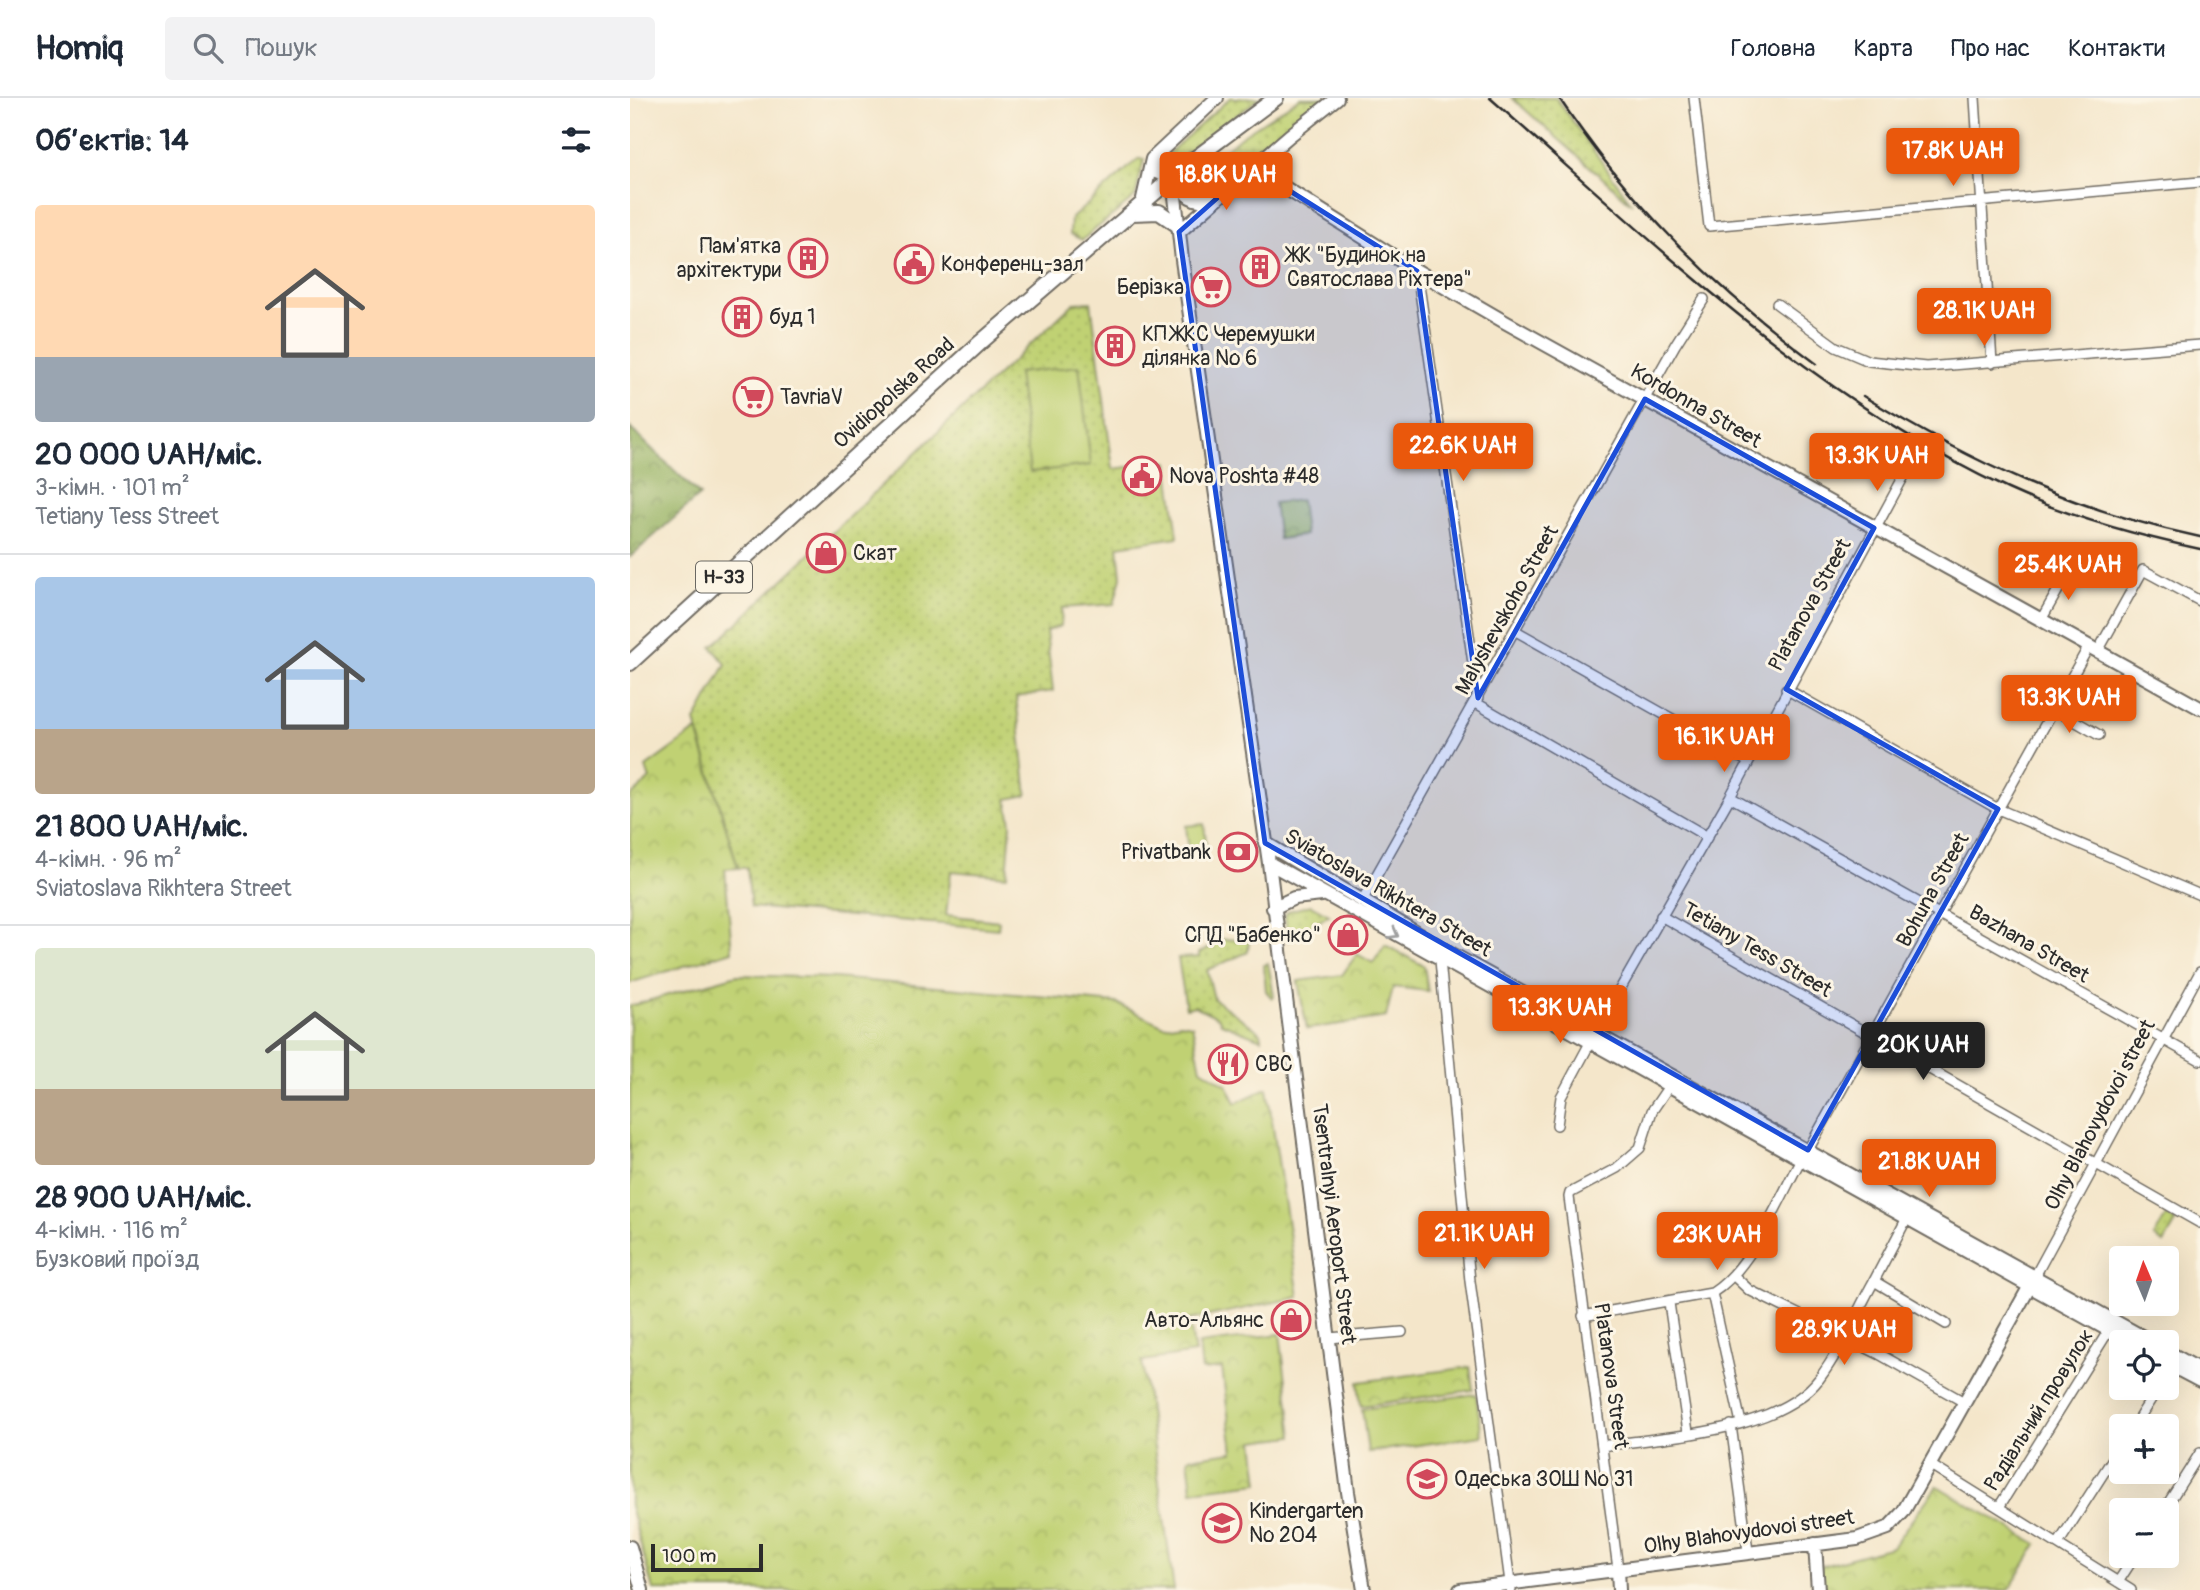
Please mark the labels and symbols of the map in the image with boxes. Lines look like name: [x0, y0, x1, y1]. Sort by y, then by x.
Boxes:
pin: 17.8K UAH: [1873, 129, 2033, 188]
pin: 18.8K UAH: [1146, 152, 1306, 212]
place label: Пам'ятка архітектури: [677, 233, 781, 284]
building icon: Пам'ятка архітектури: [787, 237, 829, 279]
place label: ЖК "Будинок на Святослава Ріхтера": [1284, 242, 1472, 293]
public building icon: Конференц-зал: [893, 243, 935, 285]
building icon: ЖК "Будинок на Святослава Ріхтера": [1239, 246, 1281, 288]
place label: Конференц-зал: [941, 251, 1084, 278]
supermarket icon: Берізка: [1190, 266, 1232, 308]
place label: Берізка: [1117, 274, 1184, 301]
pin: 28.1K UAH: [1904, 288, 2064, 348]
building icon: буд 1: [721, 296, 763, 338]
place label: буд 1: [769, 304, 815, 331]
place label: КП ЖКС Черемушки ділянка № 6: [1142, 321, 1315, 372]
building icon: КП ЖКС Черемушки ділянка № 6: [1094, 325, 1136, 367]
street label: Ovidiopolska Road: [828, 331, 960, 455]
street label: Kordonna Street: [1626, 358, 1767, 455]
supermarket icon: TavriaV: [732, 376, 774, 418]
place label: TavriaV: [780, 384, 843, 411]
pin: 22.6K UAH: [1383, 424, 1543, 483]
pin: 13.3K UAH: [1797, 434, 1957, 493]
public building icon: Nova Poshta #48: [1121, 455, 1163, 497]
place label: Nova Poshta #48: [1169, 463, 1319, 490]
street label: Malyshevskoho Street: [1449, 520, 1565, 700]
shop icon: Скат: [805, 532, 847, 574]
street label: Platanova Street: [1762, 533, 1858, 676]
place label: Скат: [853, 540, 898, 567]
pin: 25.4K UAH: [1988, 542, 2148, 602]
road number: Н-33: [696, 562, 752, 592]
pin: 13.3K UAH: [1989, 676, 2149, 735]
pin: 16.1K UAH: [1644, 714, 1804, 774]
street label: Sviatoslava Rikhtera Street: [1280, 823, 1497, 964]
street label: Bohuna Street: [1890, 828, 1976, 952]
bank icon: Privatbank: [1217, 831, 1259, 873]
place label: Privatbank: [1121, 839, 1211, 866]
street label: Tetiany Tess Street: [1677, 896, 1837, 1004]
street label: Bazhana Street: [1964, 899, 2095, 990]
shop icon: СПД "Бабенко": [1327, 914, 1369, 956]
place label: СПД "Бабенко": [1185, 922, 1321, 949]
one-way arrow: [1387, 926, 1400, 939]
pin: 13.3K UAH: [1480, 986, 1640, 1045]
street label: Olhy Blahovydovoi street: [2038, 1015, 2162, 1215]
pin: 20K UAH: [1858, 1023, 1988, 1082]
restaurant icon: СВС: [1207, 1043, 1249, 1085]
place label: СВС: [1255, 1051, 1293, 1078]
street label: Tsentralnyi Aeroport Street: [1306, 1102, 1362, 1346]
pin: 21.8K UAH: [1849, 1140, 2009, 1199]
pin: 21.1K UAH: [1404, 1212, 1564, 1271]
pin: 23K UAH: [1652, 1212, 1782, 1272]
north arrow: [2109, 1246, 2179, 1316]
shop icon: Авто-Альянс: [1270, 1299, 1312, 1341]
street label: Platanova Street: [1587, 1301, 1635, 1452]
place label: Авто-Альянс: [1144, 1307, 1264, 1334]
pin: 28.9K UAH: [1764, 1308, 1924, 1367]
street label: Радіальний провулок: [1978, 1324, 2100, 1496]
school or university icon: Одеська ЗОШ № 31: [1406, 1458, 1448, 1500]
place label: Одеська ЗОШ № 31: [1454, 1466, 1633, 1493]
place label: Kindergarten № 204: [1249, 1498, 1364, 1549]
school or university icon: Kindergarten № 204: [1201, 1502, 1243, 1544]
street label: Olhy Blahovydovoi street: [1642, 1504, 1856, 1560]
scale bar: [651, 1541, 763, 1573]

